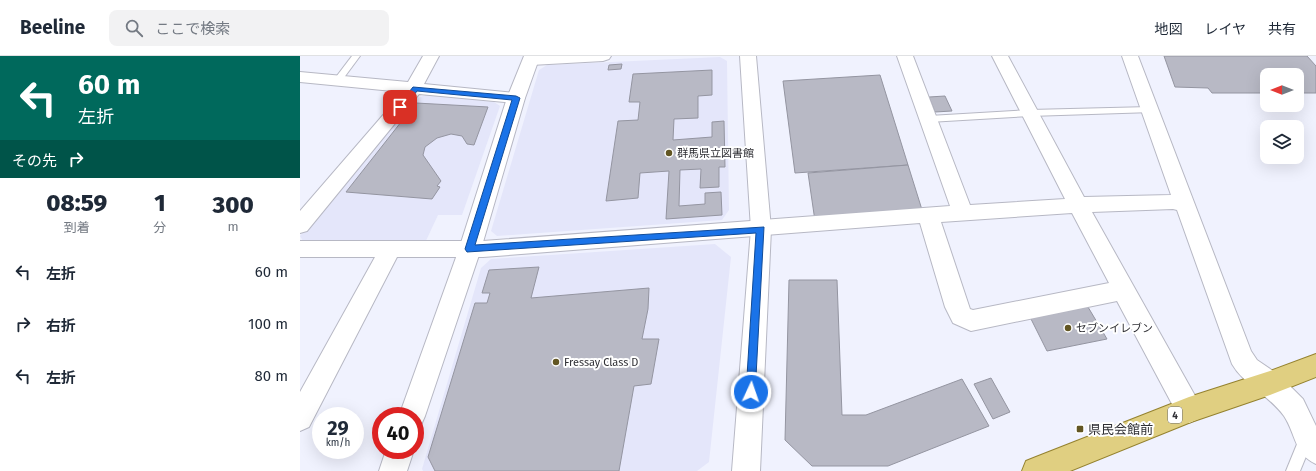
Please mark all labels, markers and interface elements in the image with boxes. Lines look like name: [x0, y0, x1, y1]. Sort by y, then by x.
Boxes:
search box: [109, 10, 389, 46]
text: Beeline: [20, 16, 85, 39]
icon: search: [123, 17, 145, 39]
text: ここで検索: [155, 20, 230, 38]
text: 地図: [1154, 21, 1182, 38]
text: レイヤ: [1204, 21, 1246, 38]
text: 共有: [1268, 21, 1296, 38]
text: 60 m: [78, 68, 140, 101]
north arrow: [1260, 68, 1304, 112]
map controls: [1260, 68, 1304, 164]
icon: left: [12, 72, 64, 124]
pin: [383, 90, 417, 124]
icon: arrive: [389, 96, 411, 118]
text: 左折: [78, 106, 114, 128]
button: layers: [1260, 120, 1304, 164]
place label: 群馬県立図書館: [677, 147, 754, 160]
icon: right: [65, 148, 87, 170]
marker: 群馬県立図書館: [664, 148, 674, 158]
text: その先: [12, 152, 57, 170]
text: 08:59: [46, 189, 107, 217]
text: 1: [154, 189, 166, 217]
text: 300: [213, 191, 254, 219]
text: m: [228, 219, 239, 234]
text: 到着: [64, 220, 90, 235]
text: 分: [153, 220, 166, 235]
icon: left: [12, 261, 34, 283]
text: 60 m: [255, 263, 288, 281]
text: 左折: [46, 265, 76, 283]
icon: right: [12, 313, 34, 335]
text: 100 m: [248, 315, 288, 333]
text: 右折: [46, 317, 76, 335]
place label: セブンイレブン: [1076, 322, 1153, 335]
marker: セブンイレブン: [1063, 323, 1073, 333]
place label: Fressay Class D: [564, 356, 638, 369]
marker: Fressay Class D: [551, 357, 561, 367]
icon: left: [12, 365, 34, 387]
text: 80 m: [255, 367, 288, 385]
text: 左折: [46, 369, 76, 387]
position arrow: [730, 371, 772, 413]
speed limit sign: 40: [372, 407, 424, 459]
road number: 4: [1168, 407, 1182, 423]
text: 29: [327, 416, 349, 440]
place label: 県民会館前: [1088, 422, 1153, 437]
marker: 県民会館前: [1075, 424, 1085, 434]
text: km/h: [326, 437, 350, 449]

